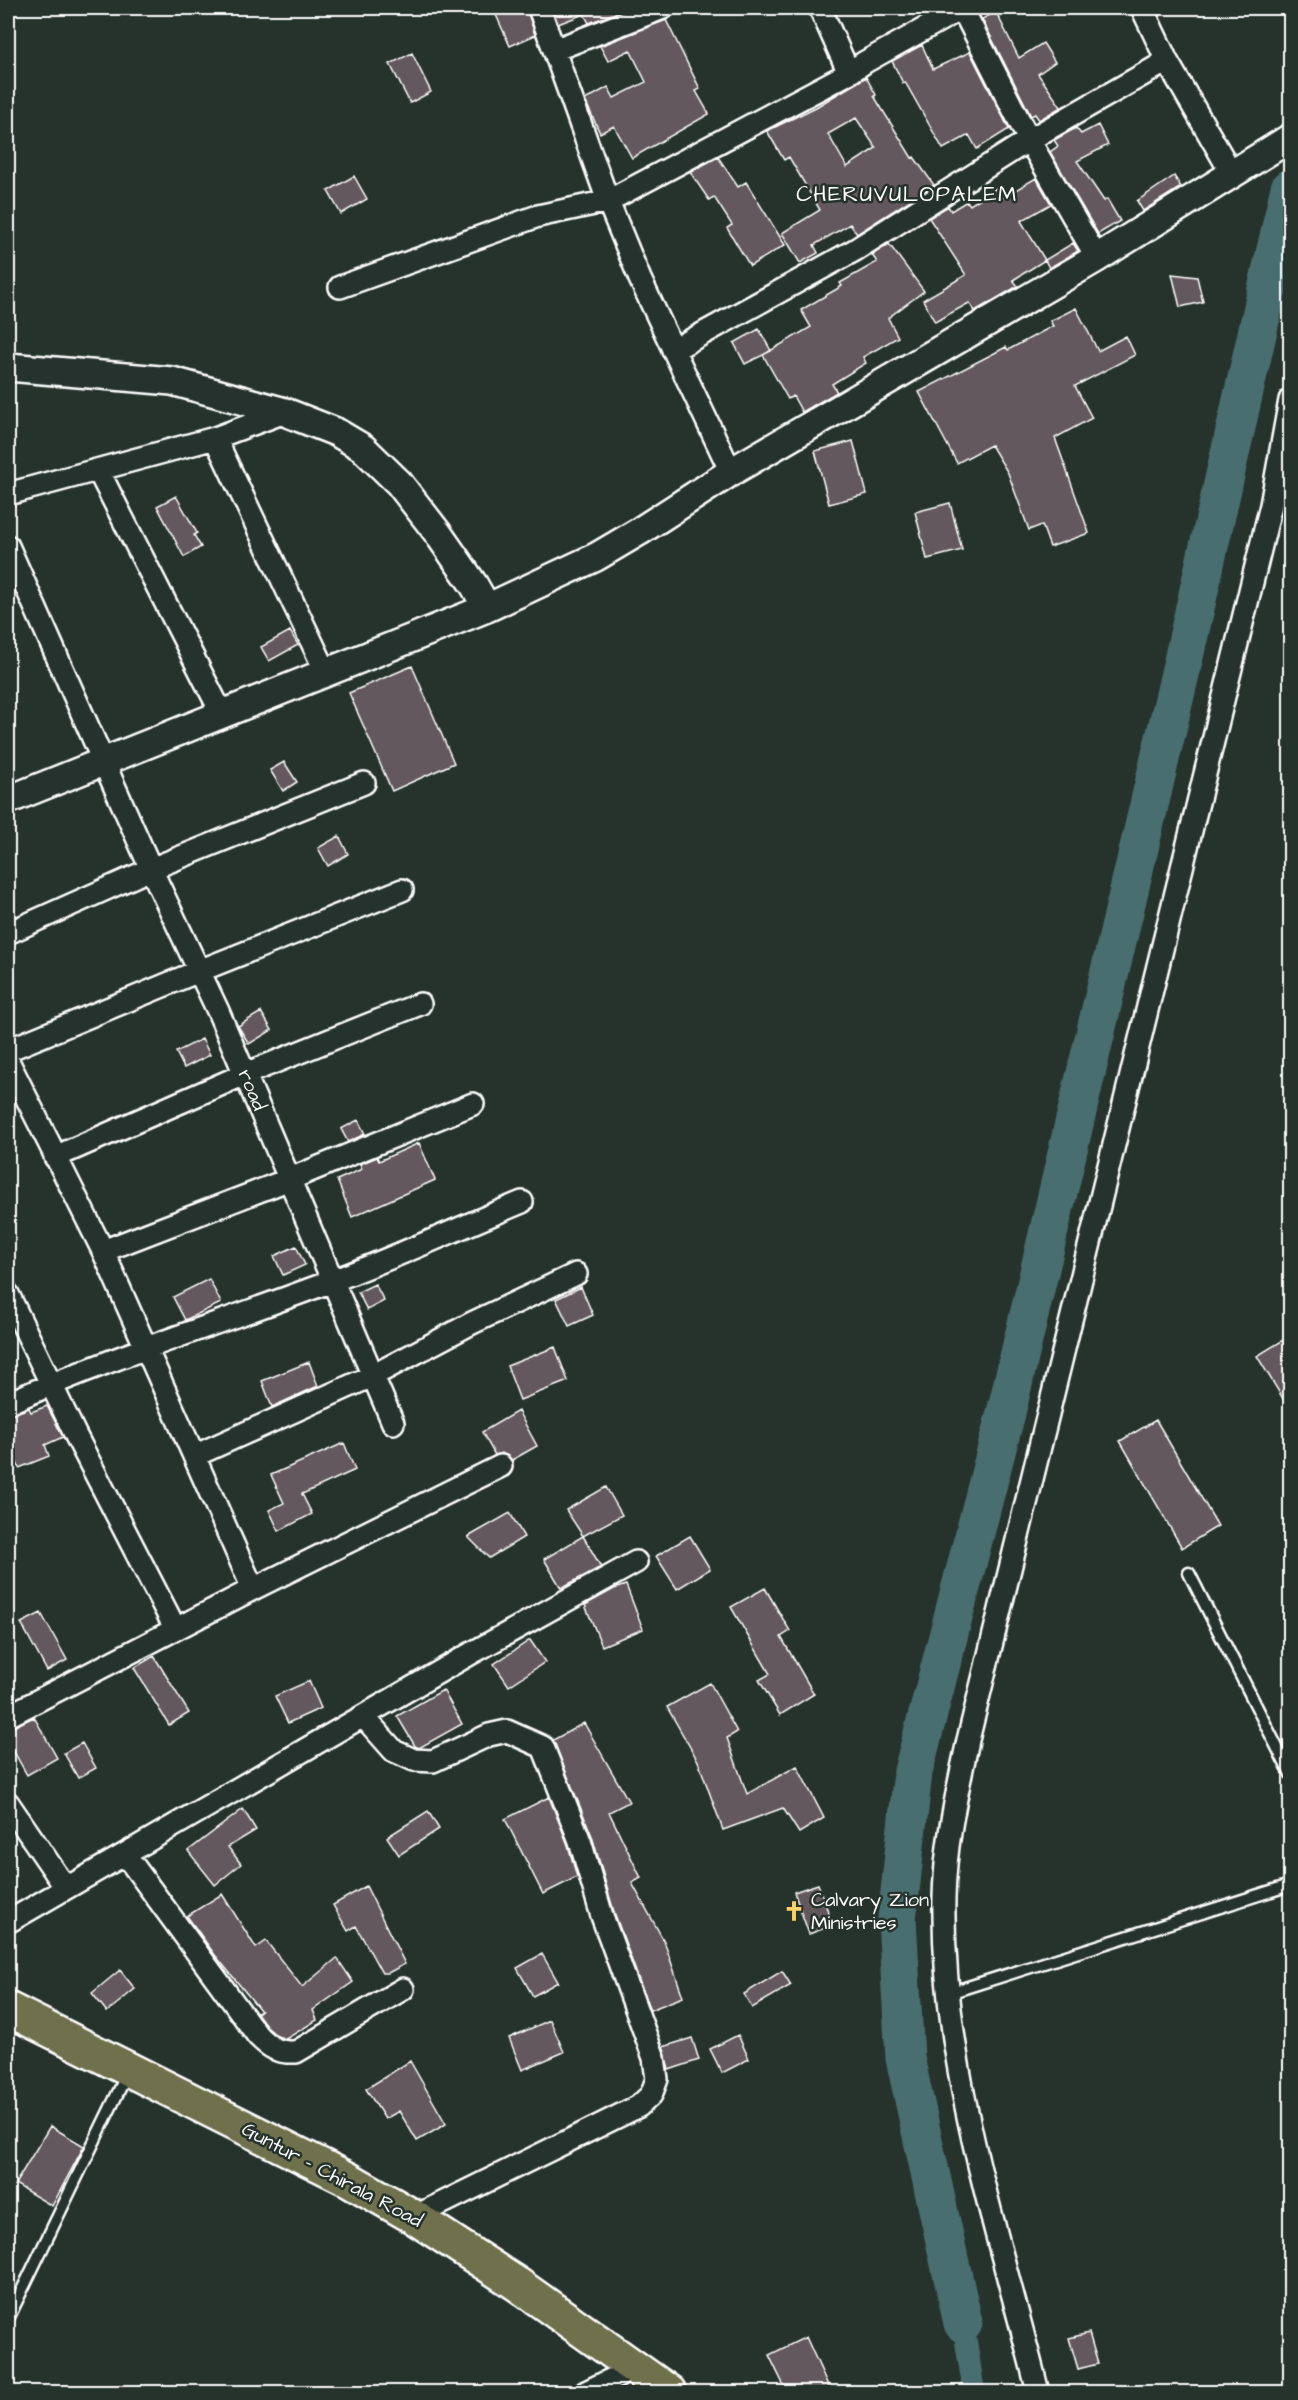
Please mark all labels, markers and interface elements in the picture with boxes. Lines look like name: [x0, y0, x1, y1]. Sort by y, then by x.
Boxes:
district label: CHERUVULOPALEM: [796, 179, 1018, 210]
street label: road: [231, 1065, 273, 1115]
place label: Calvary Zion Ministries: [811, 1886, 929, 1937]
church icon: Calvary Zion Ministries: [782, 1899, 806, 1923]
street label: Guntur - Chirala Road: [237, 2115, 427, 2235]

